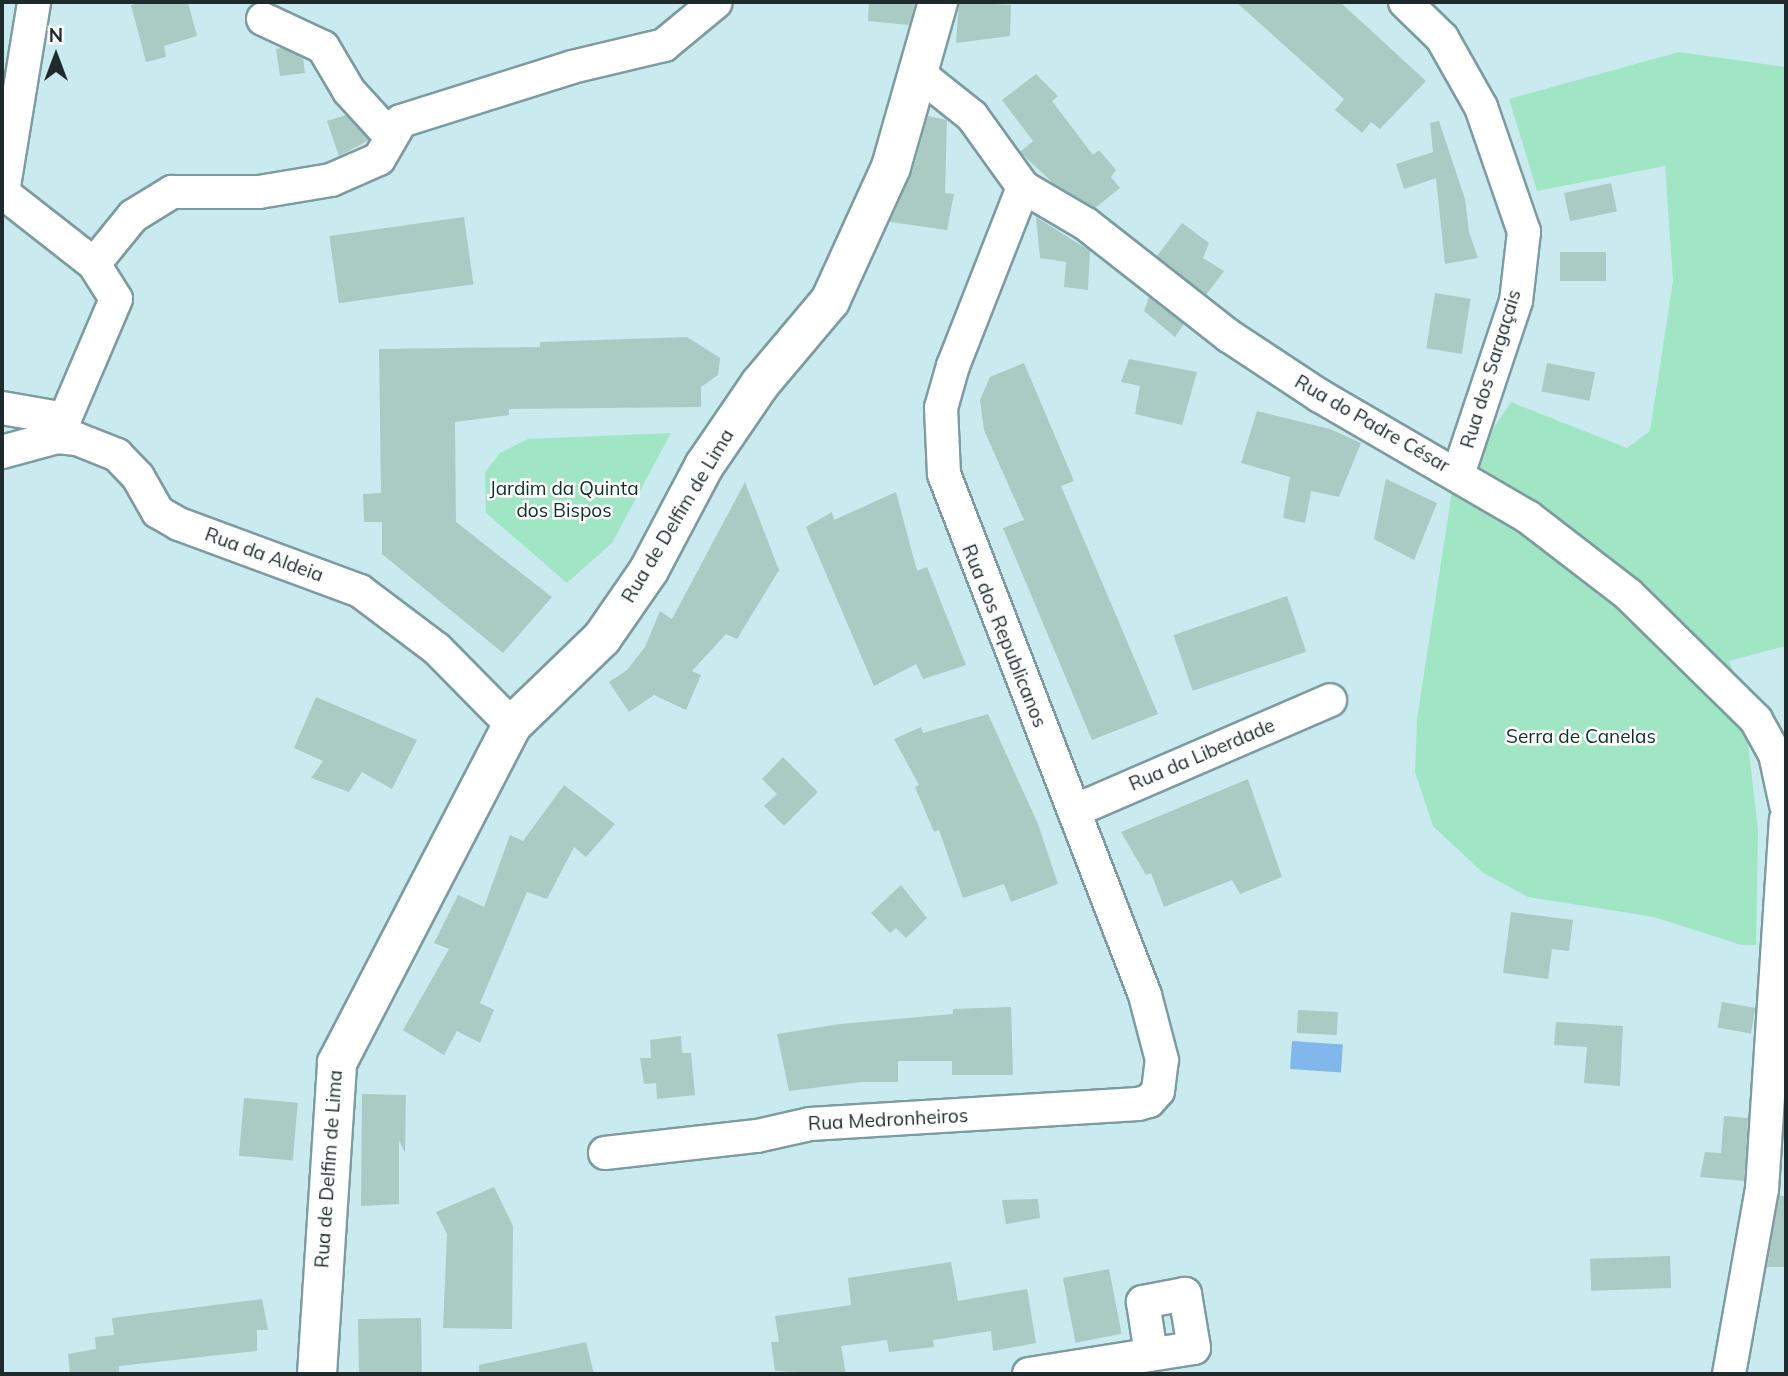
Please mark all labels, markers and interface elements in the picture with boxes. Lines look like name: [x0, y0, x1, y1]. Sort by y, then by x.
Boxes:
north arrow: [21, 21, 91, 91]
text: N: [49, 23, 63, 47]
street label: Rua dos Sargaçais: [1456, 287, 1526, 451]
street label: Rua do Padre César: [1291, 370, 1453, 478]
street label: Rua de Delfim de Lima: [617, 425, 739, 607]
park label: Jardim da Quinta dos Bispos: [489, 478, 639, 522]
street label: Rua da Aldeia: [202, 523, 326, 587]
street label: Rua dos Republicanos: [957, 541, 1051, 731]
street label: Rua da Liberdade: [1126, 714, 1278, 796]
park label: Serra de Canelas: [1506, 726, 1656, 748]
street label: Rua de Delfim de Lima: [311, 1069, 347, 1269]
street label: Rua Medronheiros: [807, 1104, 969, 1136]

